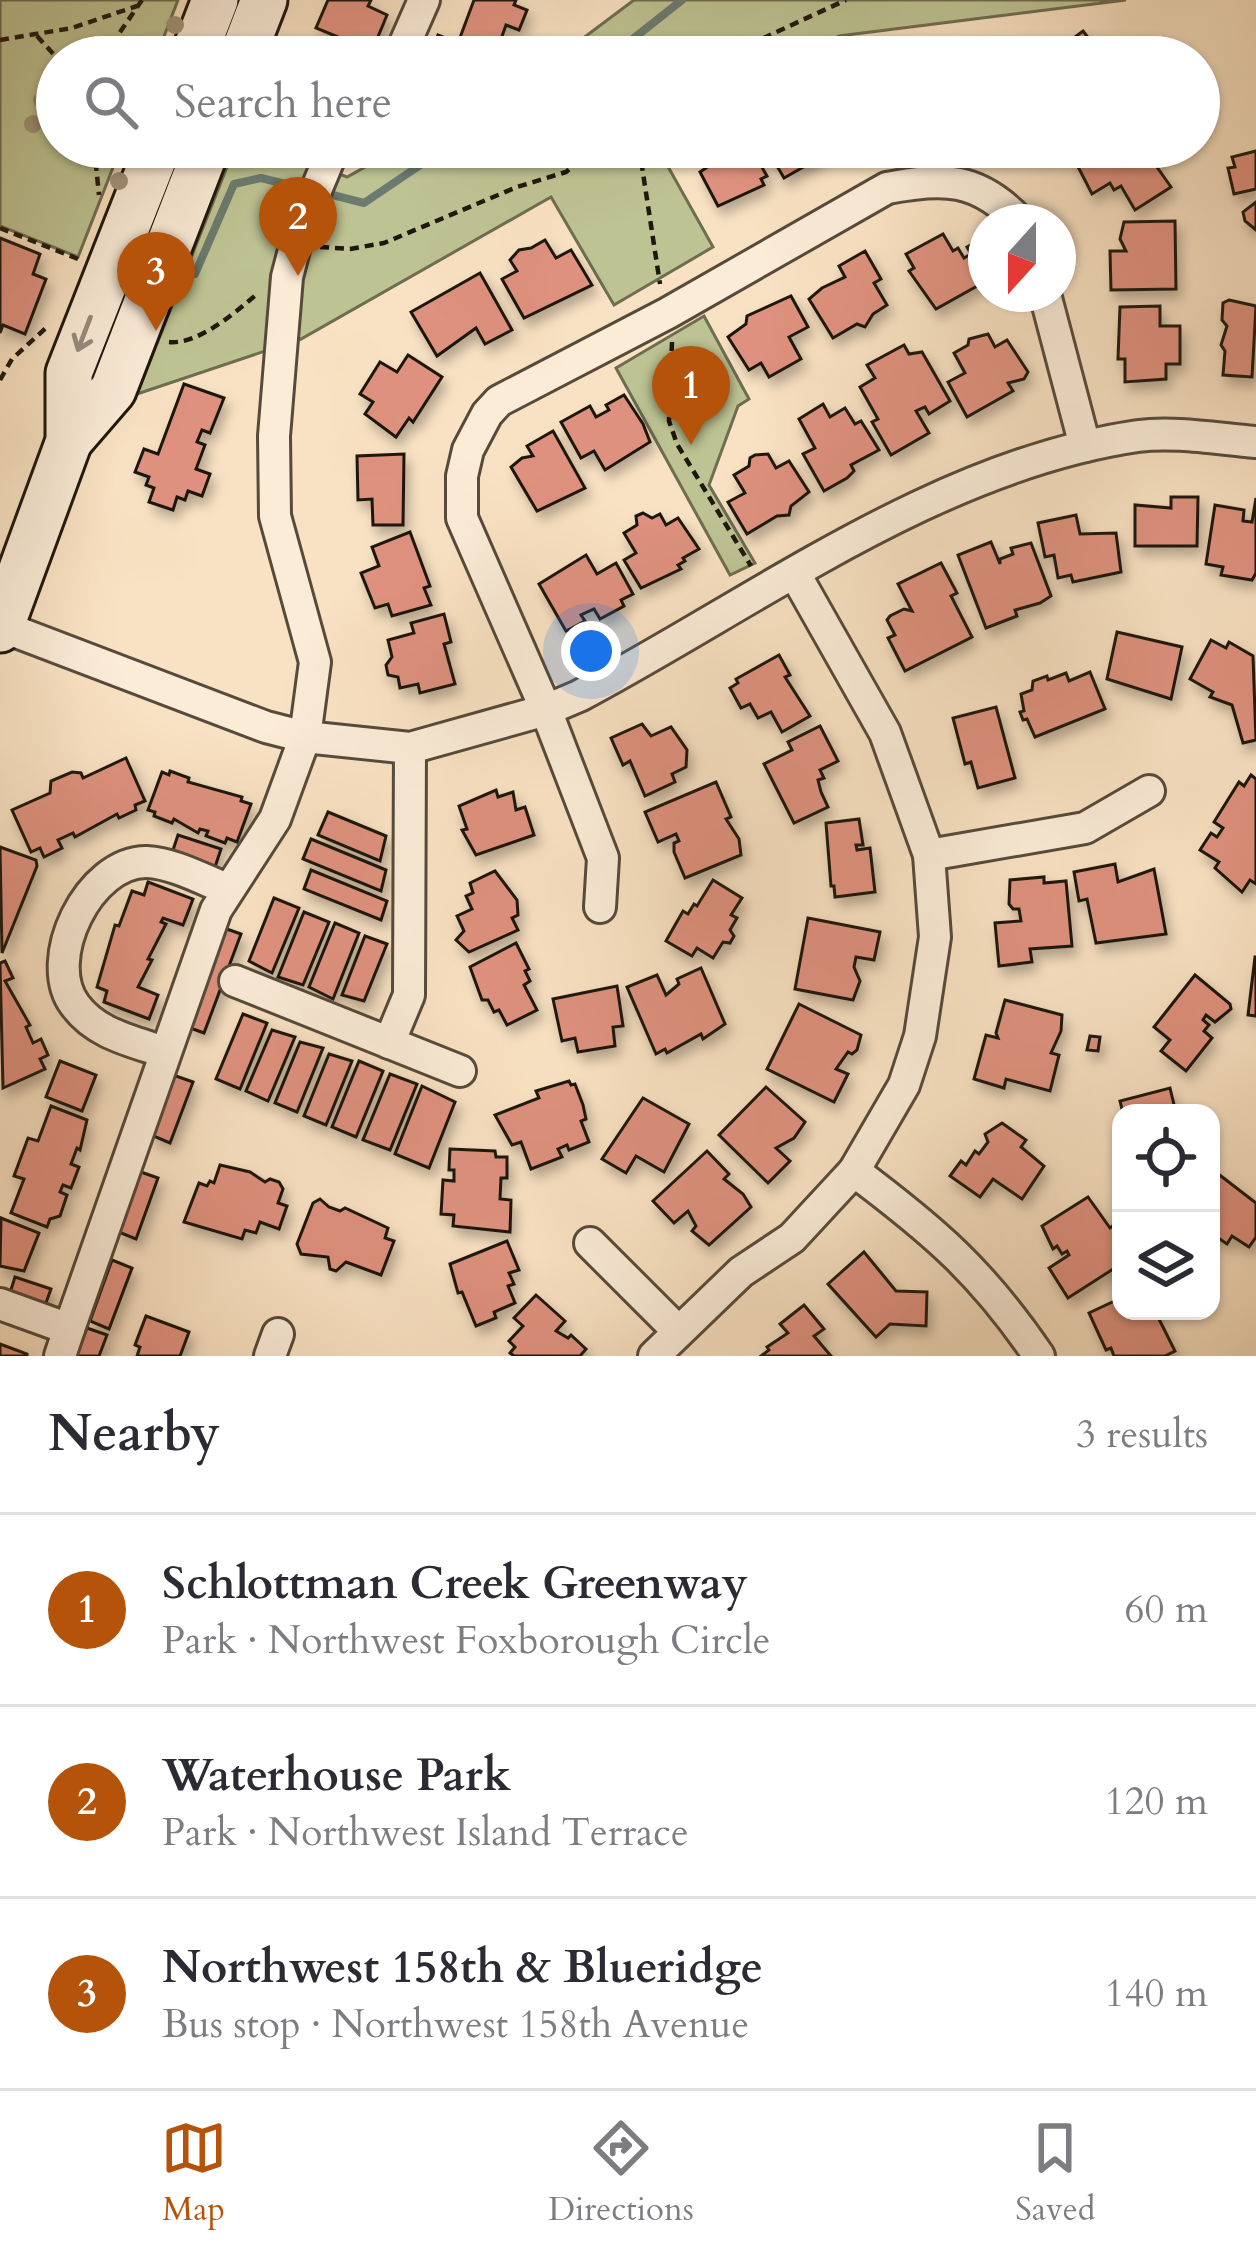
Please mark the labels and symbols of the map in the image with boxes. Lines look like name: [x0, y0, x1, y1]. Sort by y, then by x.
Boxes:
pin: 2: [259, 177, 337, 276]
north arrow: [968, 204, 1076, 312]
pin: 3: [117, 232, 195, 331]
one-way arrow: [72, 315, 94, 352]
pin: 1: [652, 346, 730, 445]
your location: [561, 621, 621, 681]

